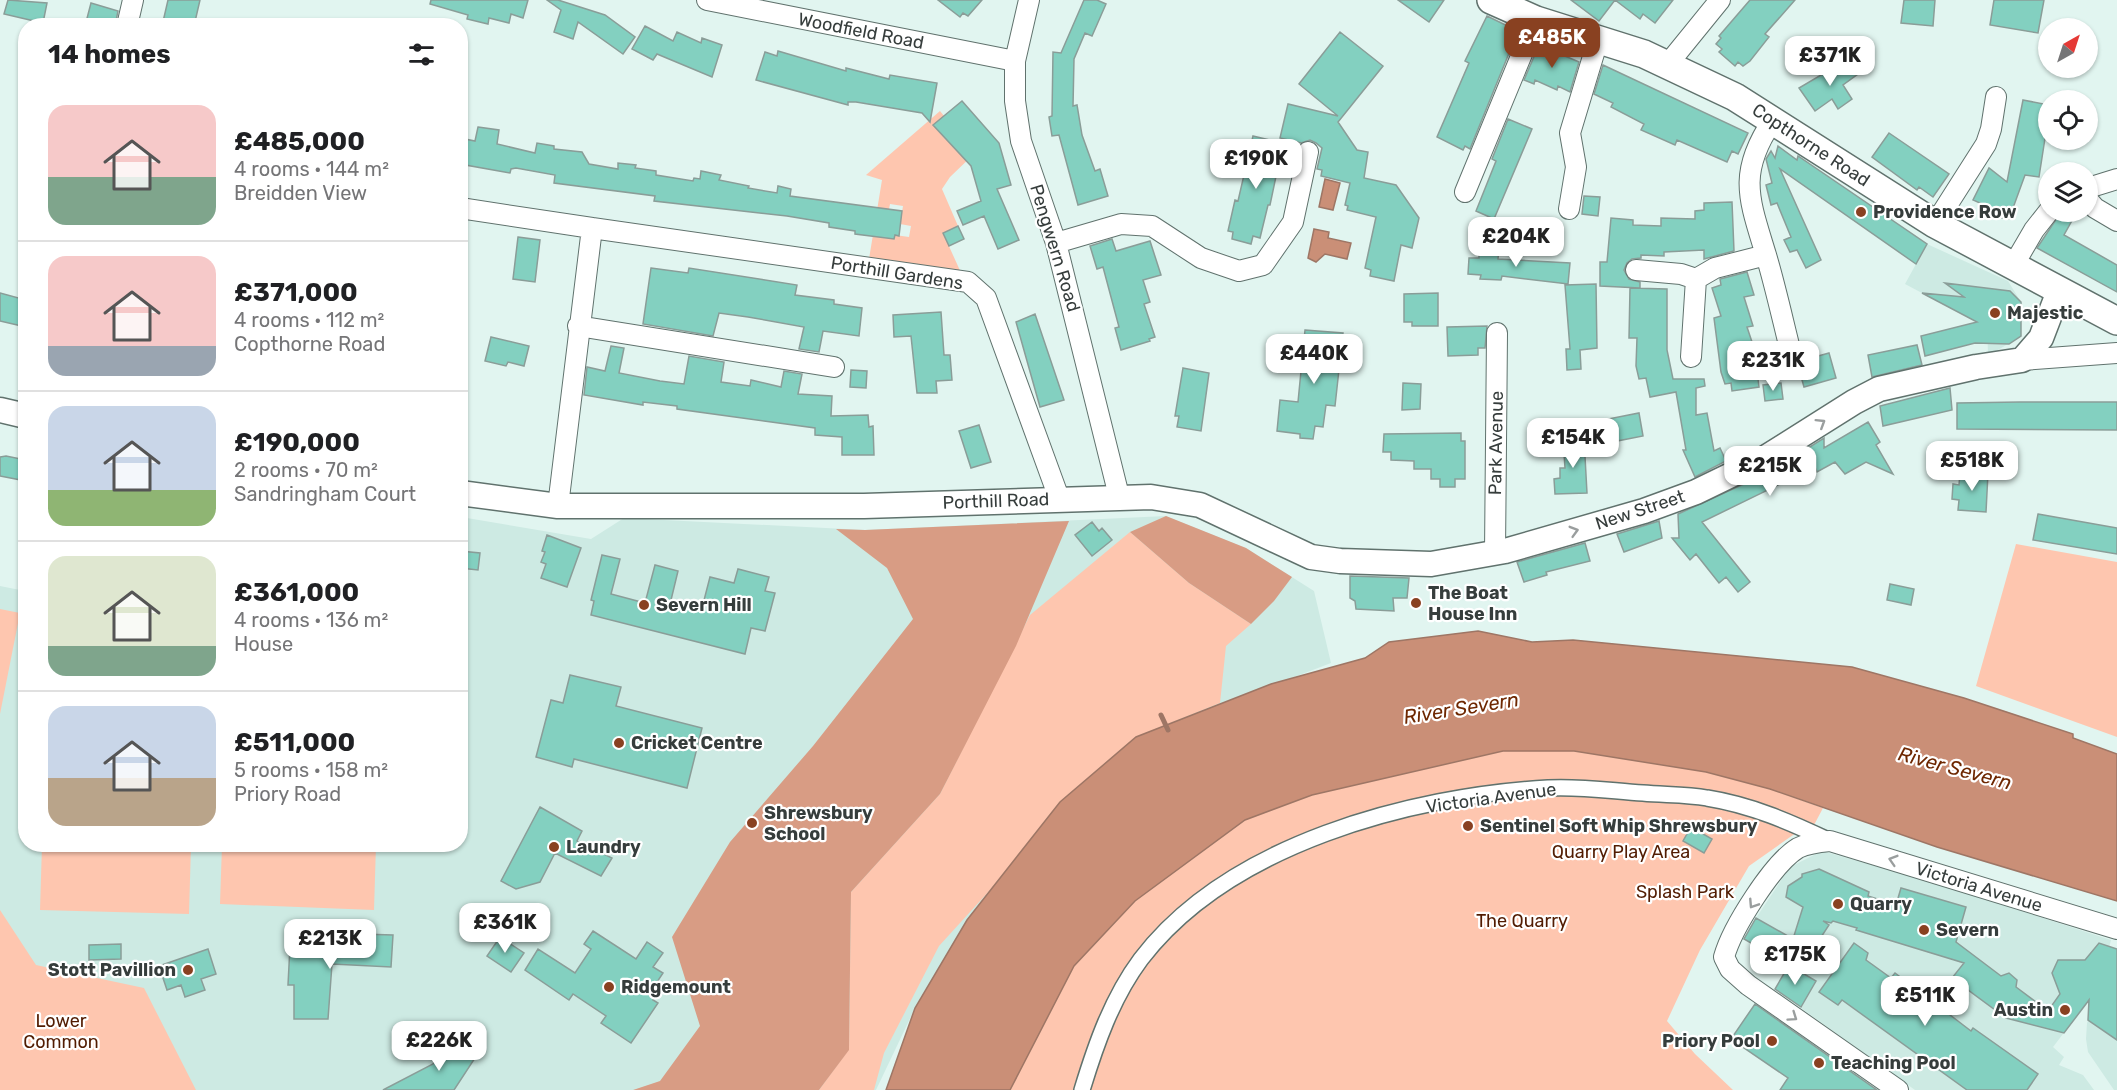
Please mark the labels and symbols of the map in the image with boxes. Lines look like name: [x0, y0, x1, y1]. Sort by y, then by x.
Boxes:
street label: Woodfield Road: [796, 8, 926, 54]
pin: £485K: [1510, 18, 1594, 69]
north arrow: [2038, 18, 2098, 78]
pin: £371K: [1788, 36, 1872, 87]
street label: Copthorne Road: [1748, 99, 1874, 191]
pin: £190K: [1214, 139, 1298, 190]
street label: Pengwern Road: [1025, 182, 1085, 314]
place label: Providence Row: [1873, 201, 2017, 223]
marker: Providence Row: [1854, 205, 1868, 219]
pin: £204K: [1474, 217, 1558, 268]
street label: Porthill Gardens: [829, 252, 965, 294]
place label: Majestic: [2007, 302, 2084, 324]
marker: Majestic: [1988, 306, 2002, 320]
pin: £440K: [1272, 334, 1356, 385]
pin: £231K: [1731, 341, 1815, 392]
street label: Park Avenue: [1484, 391, 1508, 495]
pin: £154K: [1531, 418, 1615, 469]
one-way arrow: [1815, 418, 1825, 430]
pin: £518K: [1930, 441, 2014, 492]
pin: £215K: [1728, 446, 1812, 497]
street label: New Street: [1592, 485, 1688, 535]
street label: Porthill Road: [942, 488, 1050, 514]
one-way arrow: [1568, 526, 1578, 538]
place label: The Boat House Inn: [1428, 582, 1517, 625]
place label: Severn Hill: [656, 594, 752, 616]
marker: The Boat House Inn: [1409, 596, 1423, 610]
marker: Severn Hill: [637, 598, 651, 612]
water label: River Severn: [1401, 687, 1521, 729]
place label: Cricket Centre: [631, 732, 763, 754]
marker: Cricket Centre: [612, 736, 626, 750]
water label: River Severn: [1896, 741, 2014, 795]
street label: Victoria Avenue: [1424, 778, 1558, 818]
place label: Shrewsbury School: [764, 802, 873, 845]
place label: Sentinel Soft Whip Shrewsbury: [1480, 815, 1758, 837]
marker: Shrewsbury School: [745, 816, 759, 830]
marker: Sentinel Soft Whip Shrewsbury: [1461, 819, 1475, 833]
place label: Laundry: [566, 836, 641, 858]
marker: Laundry: [547, 840, 561, 854]
park label: Quarry Play Area: [1552, 841, 1690, 863]
one-way arrow: [1888, 855, 1899, 867]
street label: Victoria Avenue: [1913, 857, 2045, 917]
park label: Splash Park: [1636, 881, 1735, 903]
place label: Quarry: [1850, 893, 1912, 915]
marker: Quarry: [1831, 897, 1845, 911]
one-way arrow: [1748, 898, 1760, 908]
pin: £361K: [463, 903, 547, 954]
park label: The Quarry: [1476, 910, 1568, 932]
pin: £213K: [288, 919, 372, 970]
place label: Severn: [1936, 919, 1999, 941]
marker: Severn: [1917, 923, 1931, 937]
pin: £175K: [1753, 935, 1837, 986]
place label: Stott Pavillion: [48, 959, 176, 981]
marker: Stott Pavillion: [181, 963, 195, 977]
place label: Ridgemount: [621, 976, 731, 998]
pin: £511K: [1883, 976, 1967, 1027]
marker: Ridgemount: [602, 980, 616, 994]
place label: Austin: [1994, 999, 2053, 1021]
marker: Austin: [2058, 1003, 2072, 1017]
park label: Lower Common: [23, 1010, 99, 1053]
one-way arrow: [1786, 1010, 1797, 1021]
pin: £226K: [397, 1021, 481, 1072]
place label: Priory Pool: [1662, 1030, 1760, 1052]
marker: Priory Pool: [1765, 1034, 1779, 1048]
place label: Teaching Pool: [1831, 1052, 1956, 1074]
marker: Teaching Pool: [1812, 1056, 1826, 1070]

